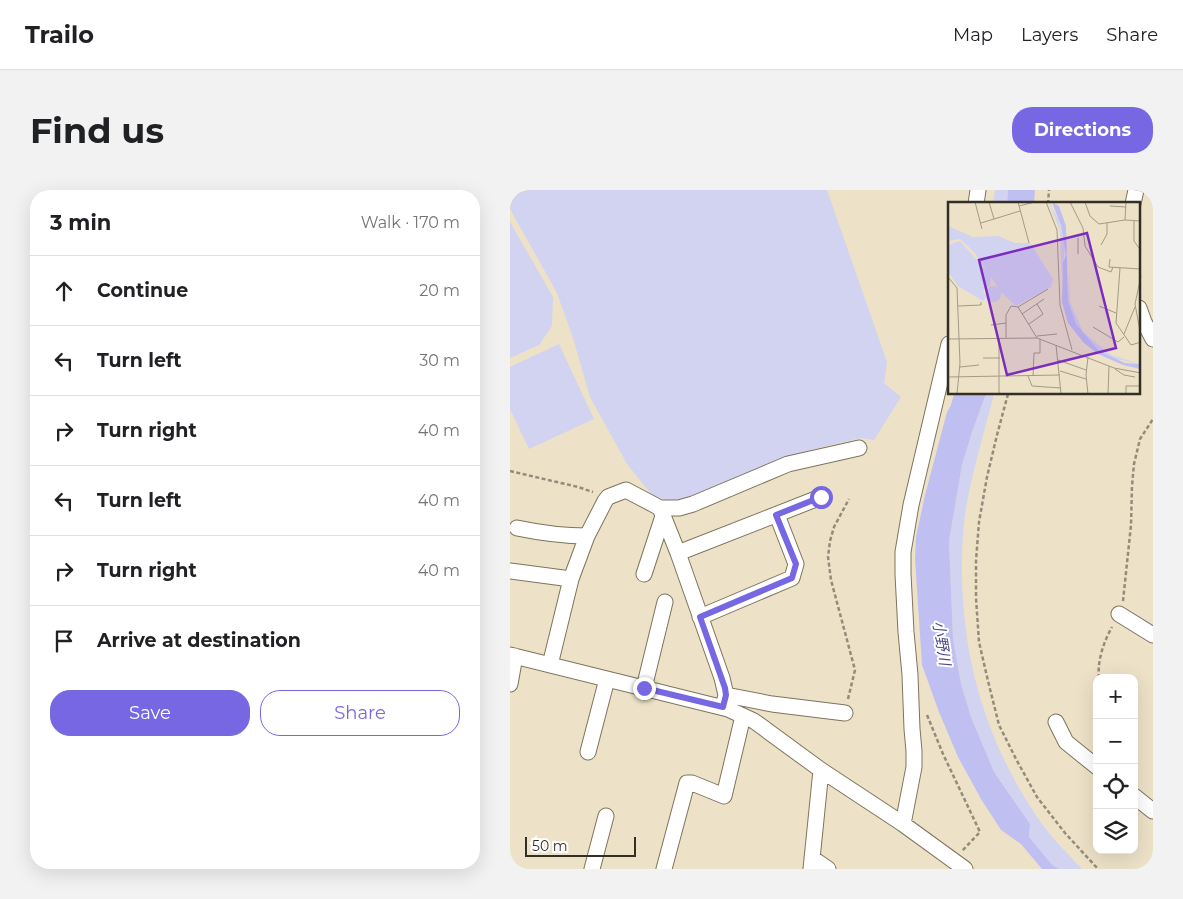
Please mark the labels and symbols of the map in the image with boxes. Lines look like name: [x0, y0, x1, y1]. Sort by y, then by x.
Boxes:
inset map: [948, 202, 1140, 395]
route start: [810, 486, 833, 509]
water label: 小野川: [929, 619, 955, 669]
route end: [633, 677, 656, 700]
scale bar: [525, 834, 636, 857]

